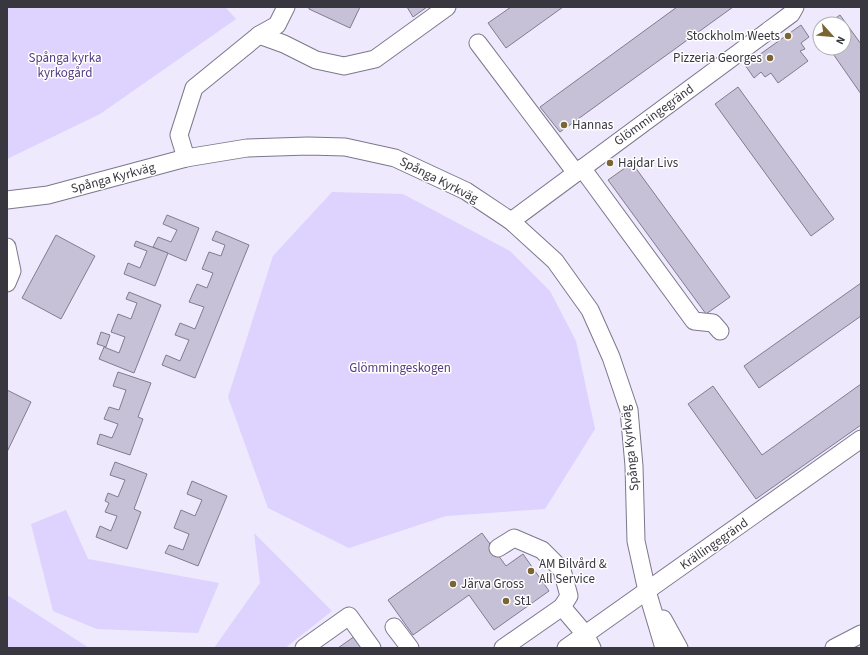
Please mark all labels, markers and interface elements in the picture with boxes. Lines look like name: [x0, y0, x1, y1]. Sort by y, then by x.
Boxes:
north arrow: [812, 16, 852, 56]
place label: Stockholm Weets: [686, 27, 781, 45]
marker: Stockholm Weets: [783, 31, 793, 41]
text: N: [832, 34, 849, 47]
park label: Spånga kyrka kyrkogård: [28, 49, 102, 82]
place label: Pizzeria Georges: [673, 49, 763, 67]
marker: Pizzeria Georges: [765, 53, 775, 63]
street label: Glömmingegränd: [610, 80, 698, 150]
place label: Hannas: [572, 116, 614, 134]
marker: Hannas: [559, 120, 569, 130]
street label: Spånga Kyrkväg: [396, 152, 482, 208]
place label: Hajdar Livs: [618, 154, 679, 172]
street label: Spånga Kyrkväg: [69, 158, 157, 198]
marker: Hajdar Livs: [605, 158, 615, 168]
park label: Glömmingeskogen: [349, 359, 451, 377]
street label: Spånga Kyrkväg: [616, 404, 643, 492]
street label: Krällingegränd: [676, 514, 752, 574]
place label: AM Bilvård & All Service: [539, 555, 607, 588]
marker: AM Bilvård & All Service: [526, 566, 536, 576]
place label: Järva Gross: [461, 575, 524, 593]
marker: Järva Gross: [448, 579, 458, 589]
place label: St1: [514, 592, 532, 610]
marker: St1: [501, 596, 511, 606]

